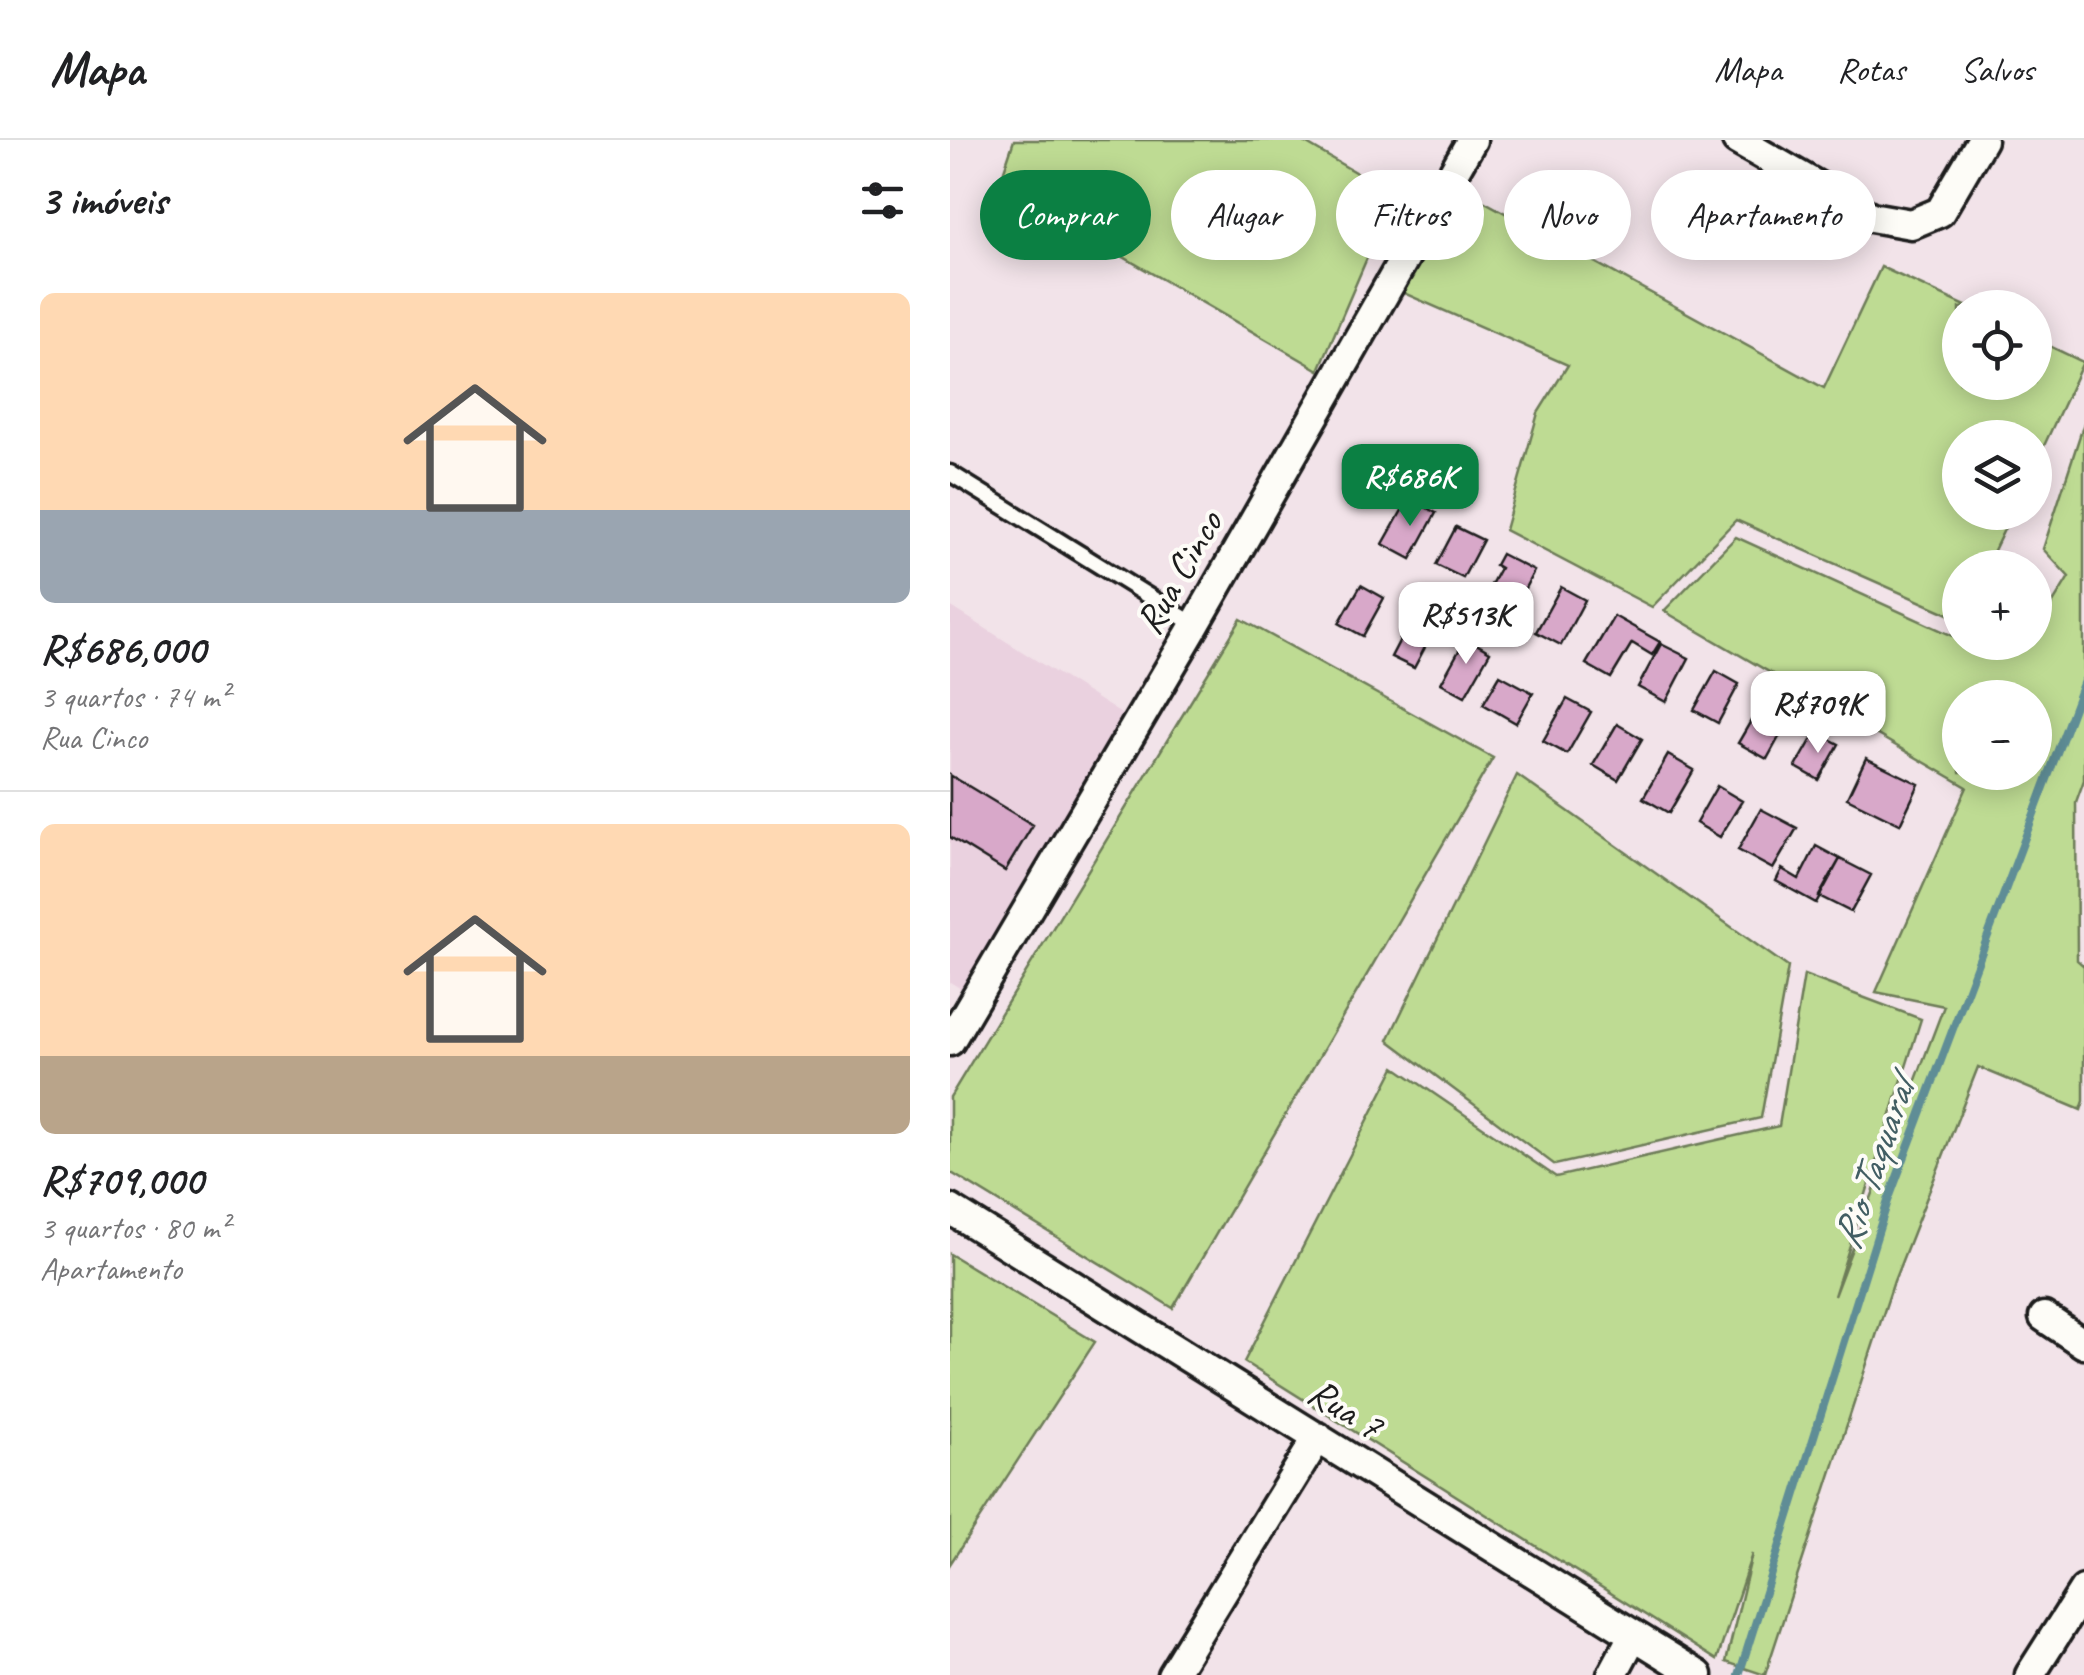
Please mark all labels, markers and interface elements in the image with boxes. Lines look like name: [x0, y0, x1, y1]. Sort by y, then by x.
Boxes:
text: Mapa: [50, 39, 144, 99]
text: Mapa: [1714, 47, 1782, 92]
text: Rotas: [1837, 47, 1905, 92]
text: Salvos: [1960, 47, 2034, 92]
chip: Comprar: [980, 170, 1151, 260]
chip: Alugar: [1171, 170, 1316, 260]
chip: Filtros: [1336, 170, 1484, 260]
chip: Novo: [1504, 170, 1631, 260]
chip: Apartamento: [1651, 170, 1876, 260]
icon: filters: [855, 173, 910, 228]
text: 3 imóveis: [40, 174, 167, 227]
map controls: [1942, 290, 2052, 790]
button: locate: [1942, 290, 2052, 400]
icon: home: [385, 358, 565, 538]
button: layers: [1942, 420, 2052, 530]
pin: R$686K: [1329, 444, 1491, 529]
text: R$686K: [1364, 456, 1456, 497]
street label: Rua Cinco: [1124, 500, 1235, 643]
button: +: [1942, 550, 2052, 660]
pin: R$513K: [1385, 582, 1547, 667]
text: R$513K: [1421, 594, 1511, 635]
text: R$686,000: [40, 623, 205, 676]
pin: R$709K: [1737, 671, 1899, 756]
text: 3 quartos · 74 m²: [40, 676, 229, 717]
button: −: [1942, 680, 2052, 790]
text: R$709K: [1773, 683, 1863, 724]
text: Rua Cinco: [40, 717, 147, 758]
icon: home: [385, 889, 565, 1069]
water label: Rio Taquaral: [1820, 1061, 1931, 1256]
text: R$709,000: [40, 1154, 203, 1207]
text: 3 quartos · 80 m²: [40, 1207, 229, 1248]
text: Apartamento: [40, 1248, 182, 1289]
street label: Rua 7: [1299, 1367, 1394, 1452]

